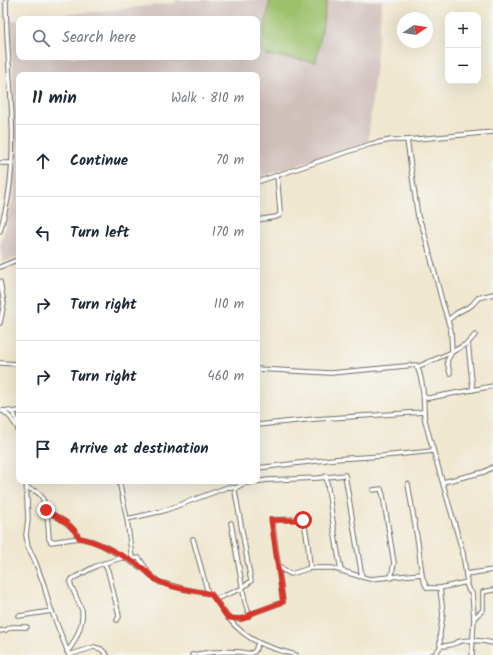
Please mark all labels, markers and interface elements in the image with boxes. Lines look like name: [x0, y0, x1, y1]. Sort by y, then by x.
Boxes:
north arrow: [397, 12, 433, 48]
map controls: [445, 12, 481, 84]
button: +: [445, 12, 481, 48]
search box: [16, 16, 260, 60]
text: Search here: [62, 26, 136, 50]
icon: search: [30, 27, 52, 49]
button: −: [445, 48, 481, 84]
text: 11 min: [32, 85, 77, 112]
text: Walk · 810 m: [171, 88, 244, 109]
text: Continue: [70, 149, 128, 173]
icon: ahead: [32, 150, 54, 172]
text: 70 m: [216, 150, 244, 171]
text: Turn left: [70, 221, 130, 245]
icon: left: [32, 222, 54, 244]
text: 170 m: [212, 222, 244, 243]
text: Turn right: [70, 293, 137, 317]
icon: right: [32, 294, 54, 316]
text: 110 m: [214, 294, 244, 315]
text: Turn right: [70, 365, 137, 389]
icon: right: [32, 366, 54, 388]
text: 460 m: [208, 366, 244, 387]
text: Arrive at destination: [70, 437, 209, 461]
icon: arrive: [32, 438, 54, 460]
route end: [37, 501, 55, 519]
route start: [294, 511, 312, 529]

